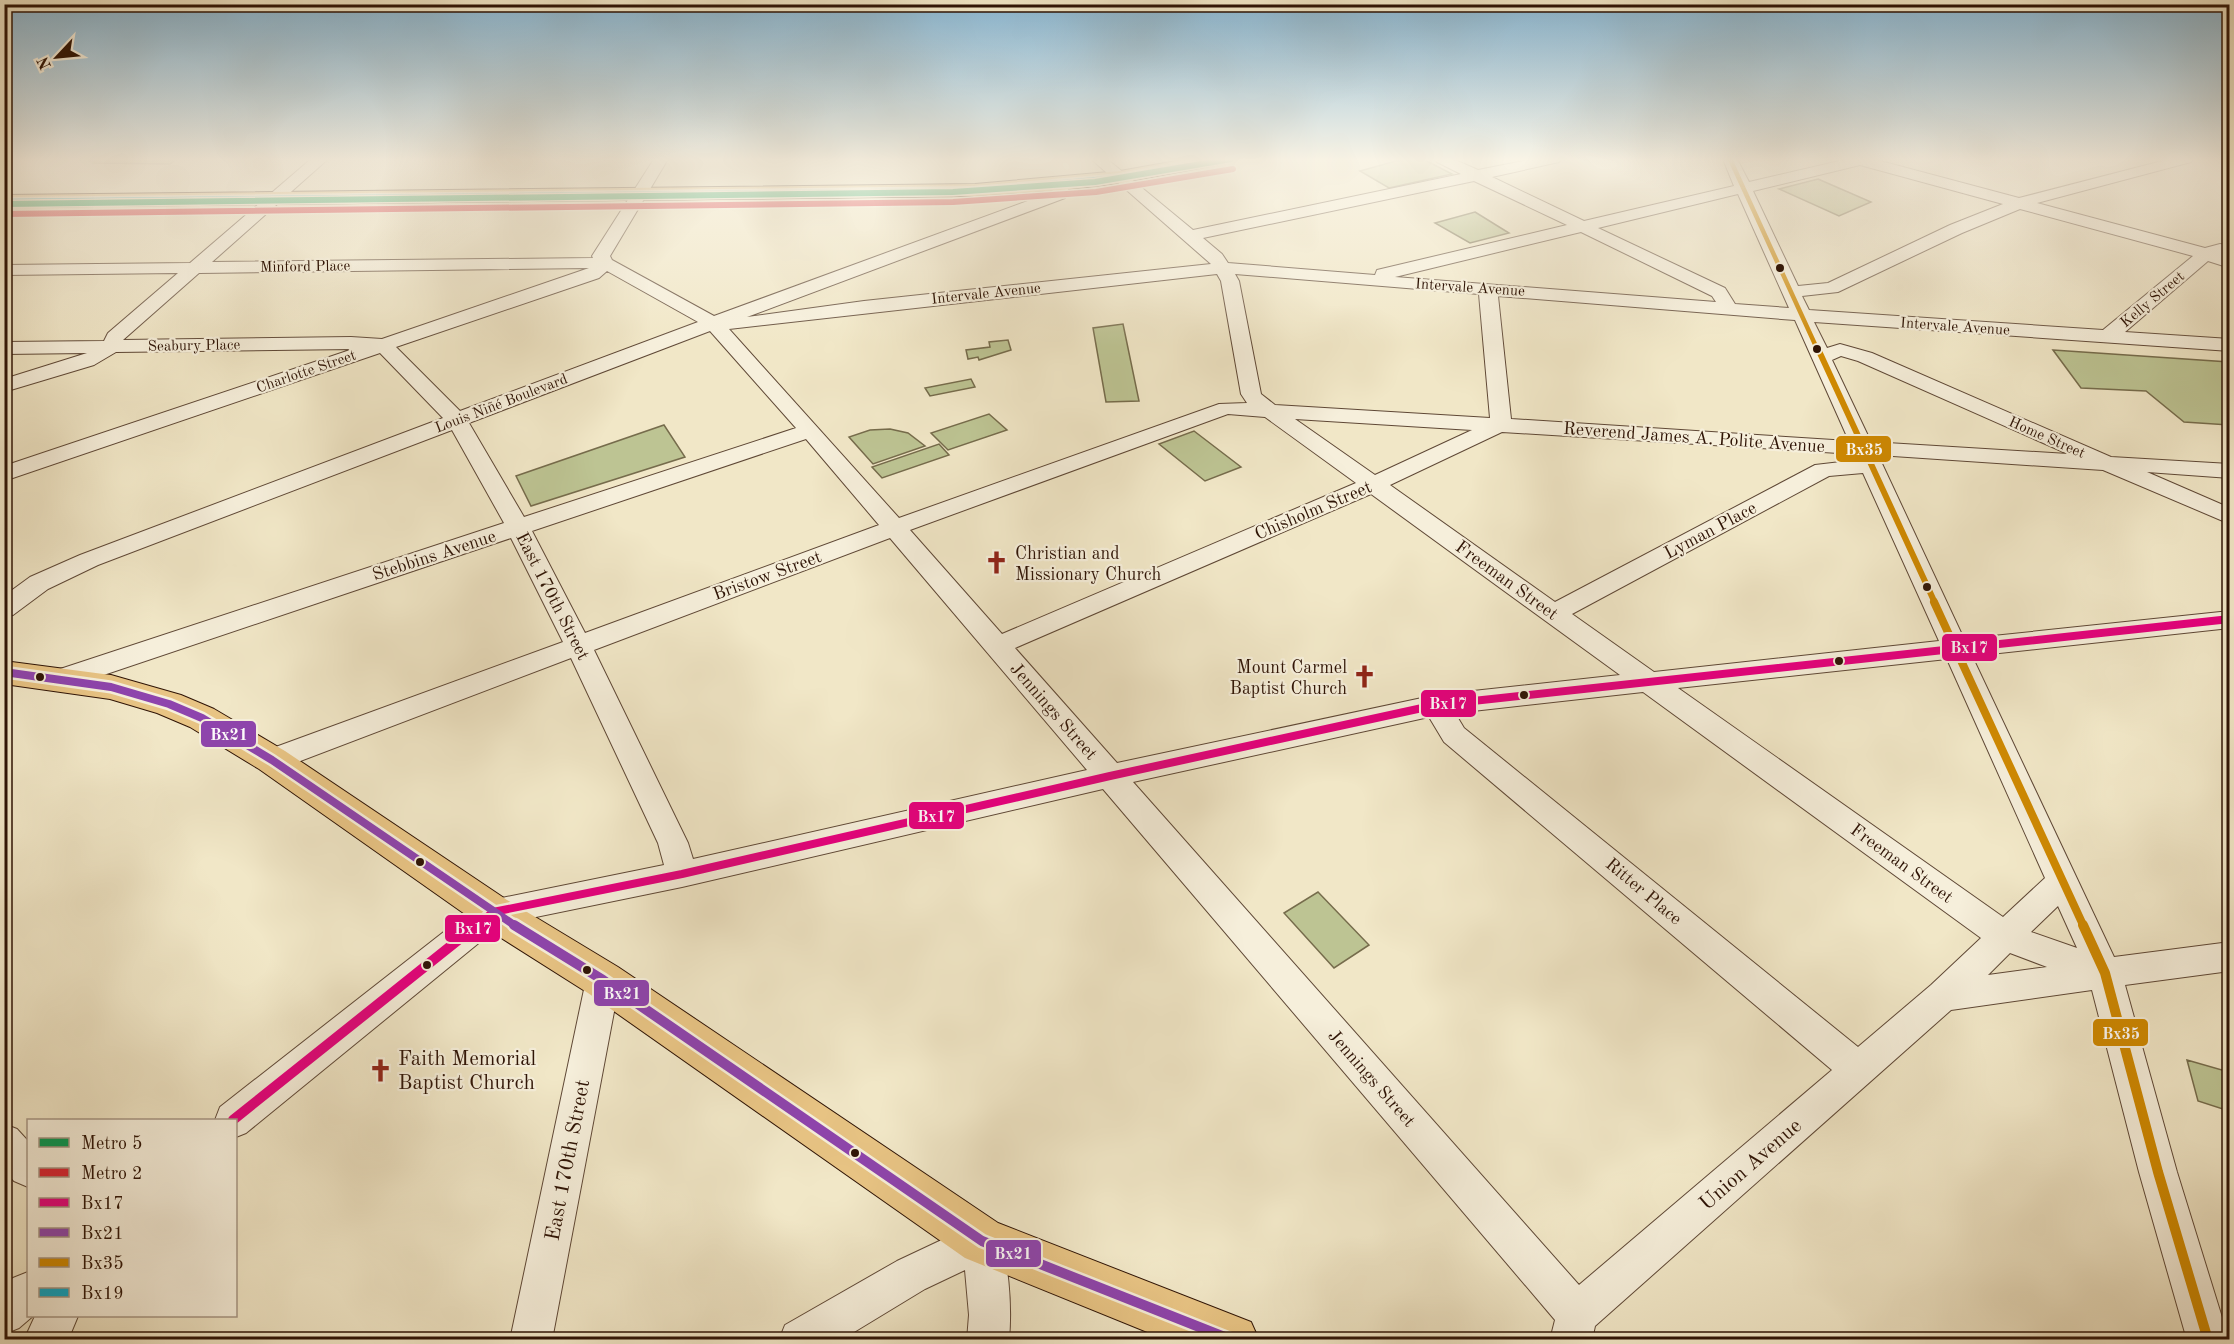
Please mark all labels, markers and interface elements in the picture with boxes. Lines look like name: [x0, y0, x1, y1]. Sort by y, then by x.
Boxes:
north arrow: [27, 27, 87, 87]
text: N: [35, 53, 55, 72]
street label: Minford Place: [260, 259, 350, 276]
unlabelled marker: [1774, 262, 1786, 274]
street label: Kelly Street: [2118, 269, 2188, 331]
street label: Intervale Avenue: [1415, 277, 1525, 300]
street label: Intervale Avenue: [931, 281, 1042, 308]
street label: Intervale Avenue: [1900, 316, 2010, 339]
street label: Seabury Place: [148, 338, 241, 355]
unlabelled marker: [1811, 343, 1823, 355]
street label: Charlotte Street: [255, 348, 358, 397]
street label: Louis Niñé Boulevard: [433, 372, 570, 437]
street label: Home Street: [2006, 415, 2087, 462]
street label: Reverend James A. Polite Avenue: [1562, 420, 1826, 456]
line badge: Bx35: [1835, 435, 1892, 463]
text: Bx35: [1845, 443, 1883, 459]
street label: Chisholm Street: [1252, 478, 1375, 544]
street label: Lyman Place: [1661, 499, 1760, 563]
street label: Stebbins Avenue: [370, 527, 498, 584]
street label: East 170th Street: [512, 530, 592, 663]
street label: Freeman Street: [1452, 538, 1561, 624]
place label: Christian and Missionary Church: [1015, 545, 1162, 584]
street label: Bristow Street: [711, 548, 824, 604]
church icon: Christian and Missionary Church: [984, 550, 1010, 576]
unlabelled marker: [1921, 581, 1933, 593]
line badge: Bx17: [1941, 633, 1998, 662]
text: Bx17: [1950, 641, 1988, 657]
unlabelled marker: [1833, 655, 1845, 667]
place label: Mount Carmel Baptist Church: [1230, 659, 1347, 698]
street label: Jennings Street: [1006, 660, 1100, 764]
church icon: Mount Carmel Baptist Church: [1352, 664, 1378, 690]
unlabelled marker: [34, 671, 46, 683]
line badge: Bx17: [1420, 689, 1477, 718]
unlabelled marker: [1518, 689, 1530, 701]
text: Bx17: [1429, 697, 1467, 713]
line badge: Bx21: [200, 720, 257, 748]
text: Bx21: [210, 728, 248, 744]
line badge: Bx17: [908, 801, 965, 830]
text: Bx17: [917, 810, 955, 826]
street label: Freeman Street: [1847, 821, 1956, 907]
street label: Ritter Place: [1602, 855, 1685, 929]
unlabelled marker: [414, 856, 426, 868]
line badge: Bx17: [444, 914, 501, 943]
text: Bx17: [454, 922, 492, 938]
unlabelled marker: [421, 959, 433, 971]
unlabelled marker: [581, 964, 593, 976]
line badge: Bx21: [593, 979, 650, 1007]
text: Bx21: [603, 987, 641, 1003]
line badge: Bx35: [2092, 1018, 2149, 1047]
street label: Jennings Street: [1324, 1027, 1418, 1131]
text: Bx35: [2102, 1027, 2140, 1043]
place label: Faith Memorial Baptist Church: [398, 1049, 537, 1094]
church icon: Faith Memorial Baptist Church: [367, 1057, 393, 1083]
street label: East 170th Street: [543, 1078, 594, 1243]
street label: Union Avenue: [1696, 1115, 1806, 1215]
legend: [27, 1119, 237, 1317]
text: Metro 5: [81, 1135, 142, 1153]
unlabelled marker: [849, 1147, 861, 1159]
text: Metro 2: [81, 1165, 142, 1183]
text: Bx17: [81, 1195, 124, 1213]
text: Bx21: [81, 1225, 124, 1243]
line badge: Bx21: [985, 1239, 1042, 1268]
text: Bx21: [994, 1247, 1032, 1263]
text: Bx35: [81, 1255, 124, 1273]
text: Bx19: [81, 1285, 124, 1303]

